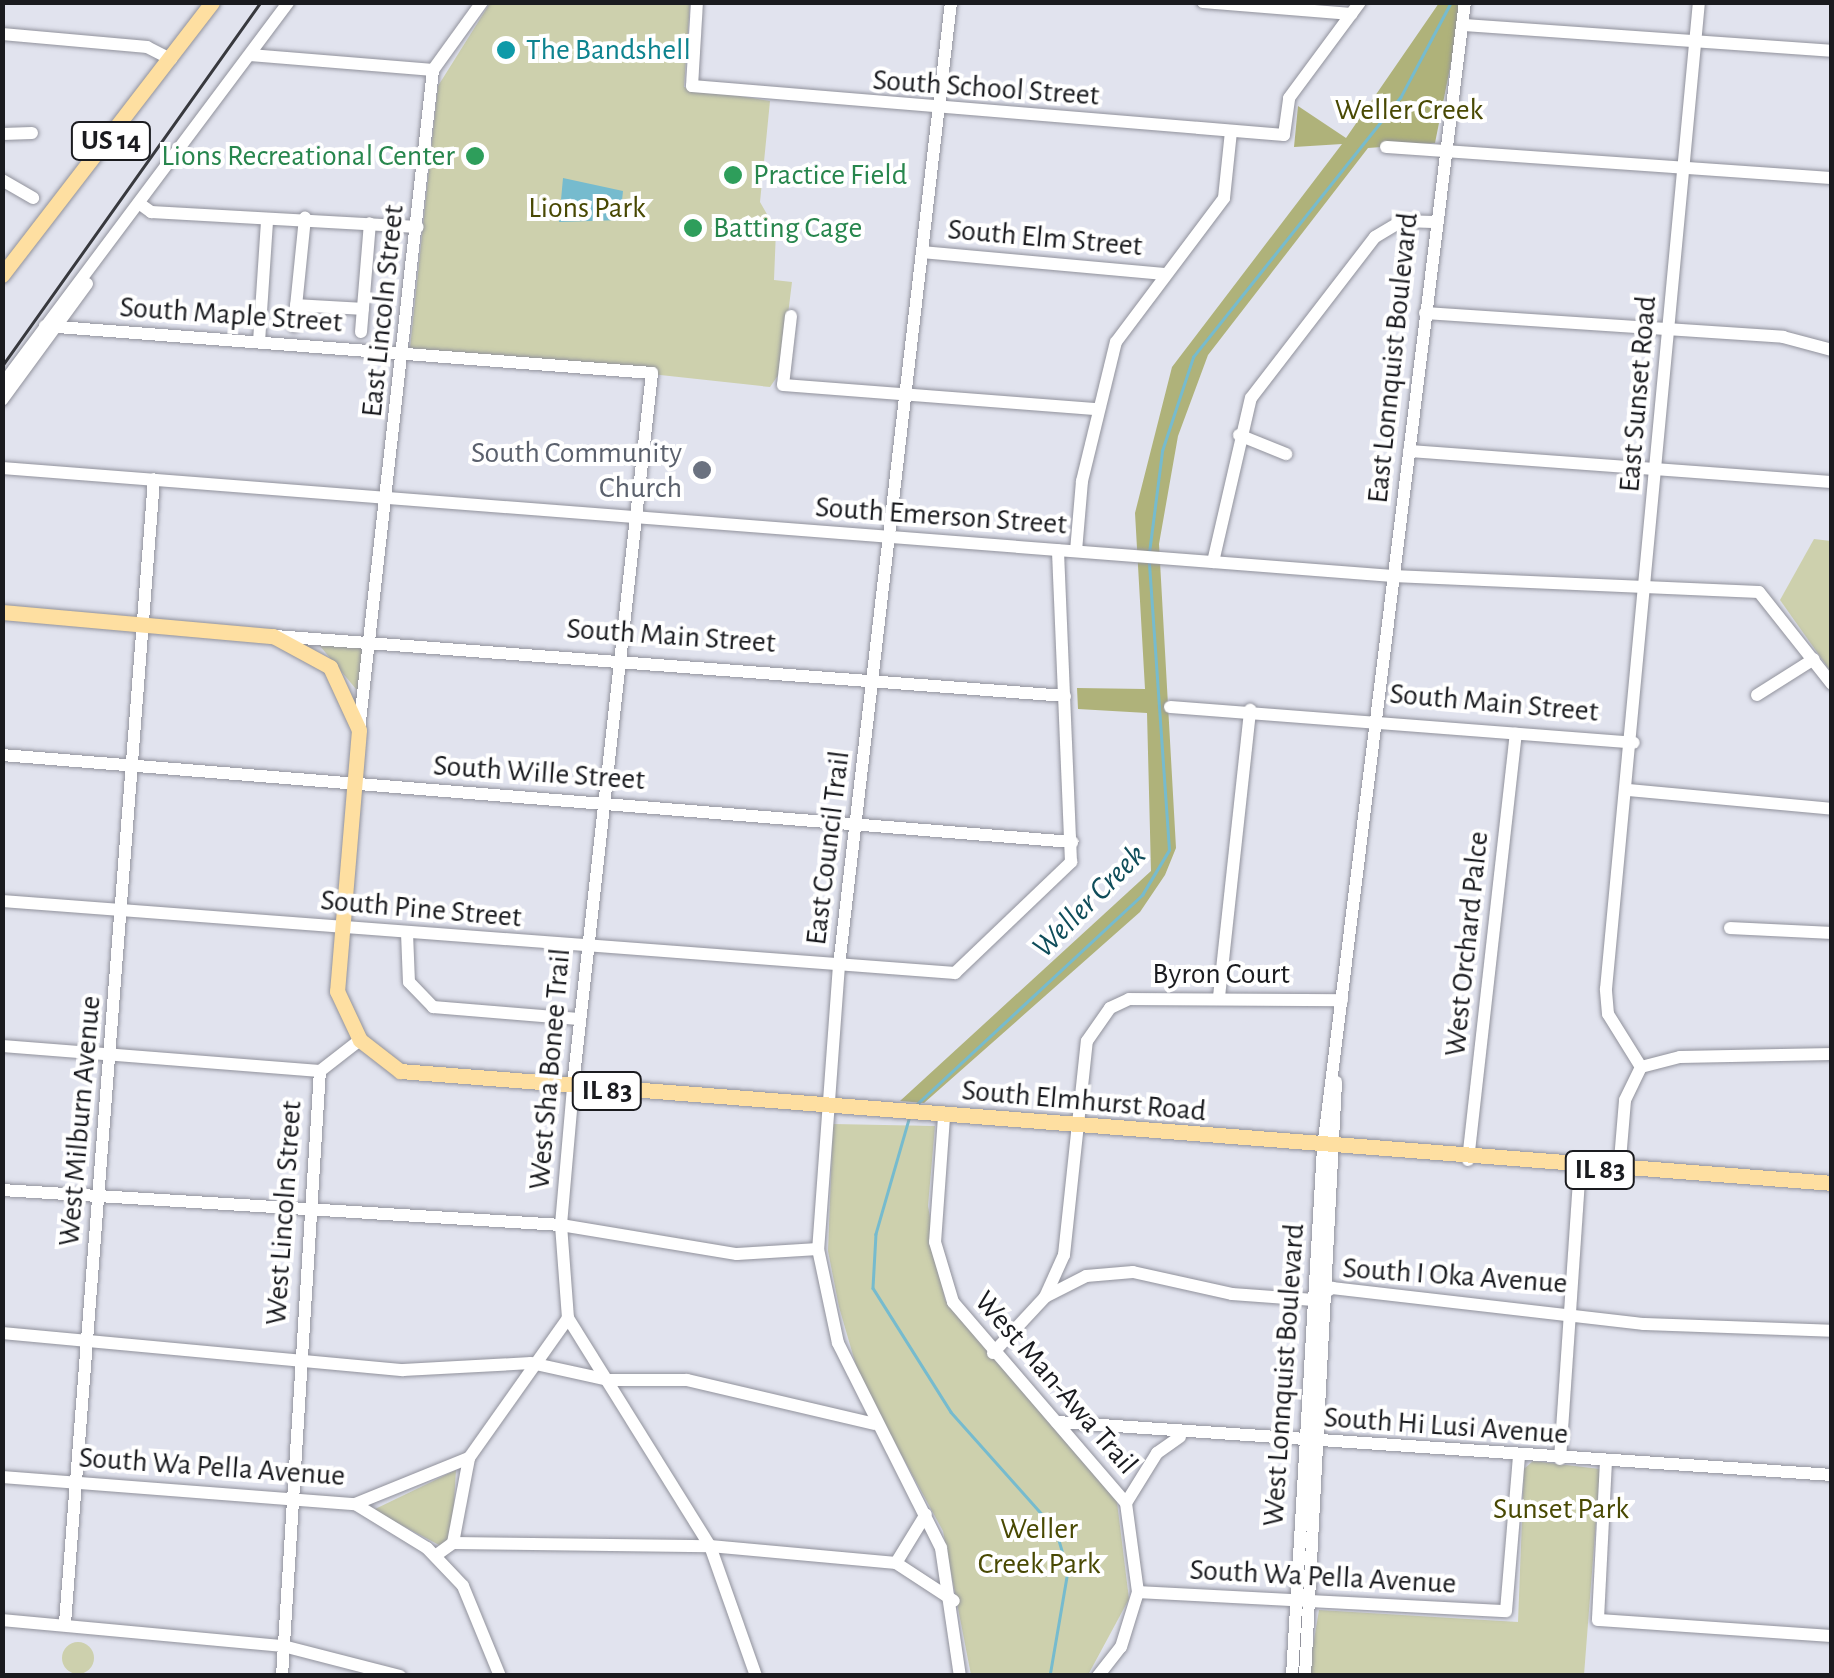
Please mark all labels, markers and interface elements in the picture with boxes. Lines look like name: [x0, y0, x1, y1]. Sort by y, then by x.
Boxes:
place label: The Bandshell: [526, 32, 691, 68]
marker: The Bandshell: [495, 39, 517, 61]
street label: South School Street: [872, 62, 1100, 114]
park label: Weller Creek: [1335, 92, 1483, 128]
road number: US 14: [68, 118, 154, 164]
place label: Lions Recreational Center: [161, 138, 455, 174]
marker: Lions Recreational Center: [464, 145, 486, 167]
place label: Practice Field: [753, 157, 907, 193]
marker: Practice Field: [722, 164, 744, 186]
park label: Lions Park: [528, 190, 646, 226]
street label: East Lincoln Street: [354, 203, 412, 419]
place label: Batting Cage: [713, 210, 862, 246]
street label: East Lonnquist Boulevard: [1360, 211, 1426, 505]
street label: South Elm Street: [946, 212, 1144, 264]
marker: Batting Cage: [682, 217, 704, 239]
street label: South Maple Street: [119, 289, 343, 341]
street label: East Sunset Road: [1611, 294, 1665, 494]
place label: South Community Church: [471, 435, 682, 506]
marker: South Community Church: [691, 459, 713, 481]
street label: South Emerson Street: [814, 489, 1068, 543]
street label: South Main Street: [565, 611, 777, 661]
street label: South Main Street: [1388, 676, 1600, 730]
street label: South Wille Street: [432, 748, 646, 798]
street label: East Council Trail: [798, 749, 858, 947]
street label: West Orchard Palce: [1437, 830, 1497, 1058]
water label: Weller Creek: [1024, 836, 1154, 966]
street label: South Pine Street: [319, 882, 523, 936]
street label: West Sha Bonee Trail: [522, 947, 578, 1191]
street label: Byron Court: [1152, 956, 1290, 992]
street label: West Milburn Avenue: [51, 994, 109, 1248]
road number: IL 83: [570, 1068, 644, 1114]
street label: South Elmhurst Road: [960, 1072, 1208, 1130]
street label: West Lincoln Street: [258, 1100, 310, 1326]
road number: IL 83: [1562, 1147, 1638, 1193]
street label: West Lonnquist Boulevard: [1255, 1222, 1313, 1528]
street label: South I Oka Avenue: [1341, 1250, 1569, 1302]
street label: West Man-Awa Trail: [967, 1284, 1145, 1482]
street label: South Hi Lusi Avenue: [1323, 1400, 1569, 1452]
street label: South Wa Pella Avenue: [78, 1440, 346, 1494]
park label: Sunset Park: [1493, 1491, 1629, 1527]
park label: Weller Creek Park: [978, 1511, 1100, 1582]
street label: South Wa Pella Avenue: [1189, 1552, 1457, 1602]

